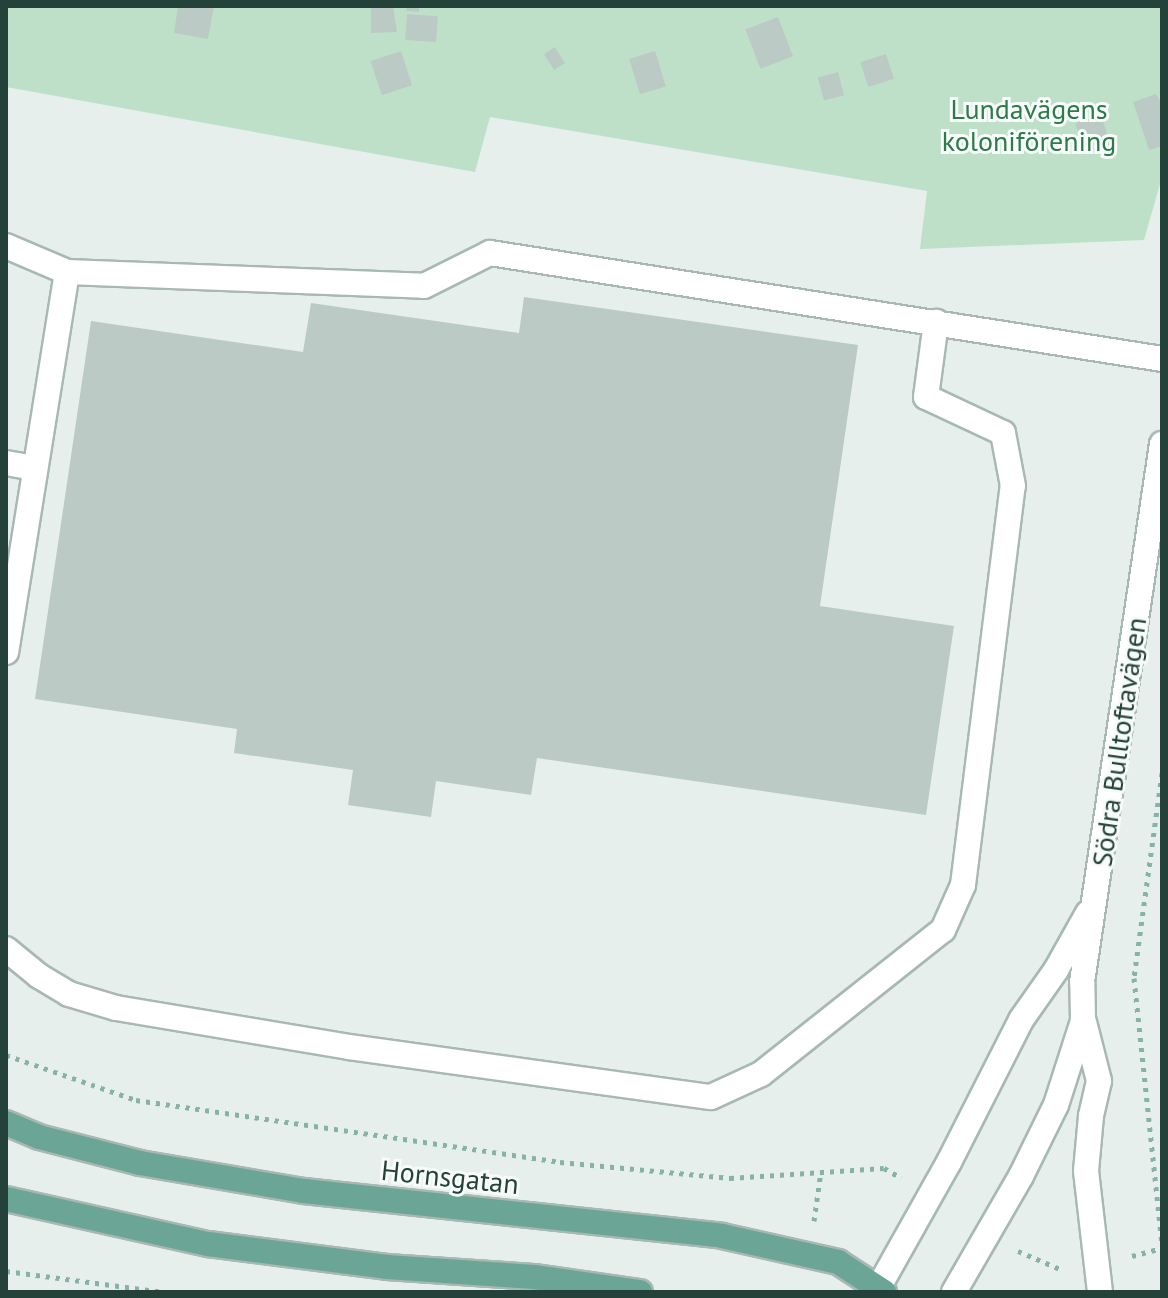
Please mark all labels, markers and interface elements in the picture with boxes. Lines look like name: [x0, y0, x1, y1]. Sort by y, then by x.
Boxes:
park label: Lundavägens koloniförening: [942, 92, 1116, 158]
street label: Södra Bulltoftavägen: [1085, 615, 1153, 869]
street label: Hornsgatan: [380, 1153, 520, 1201]

